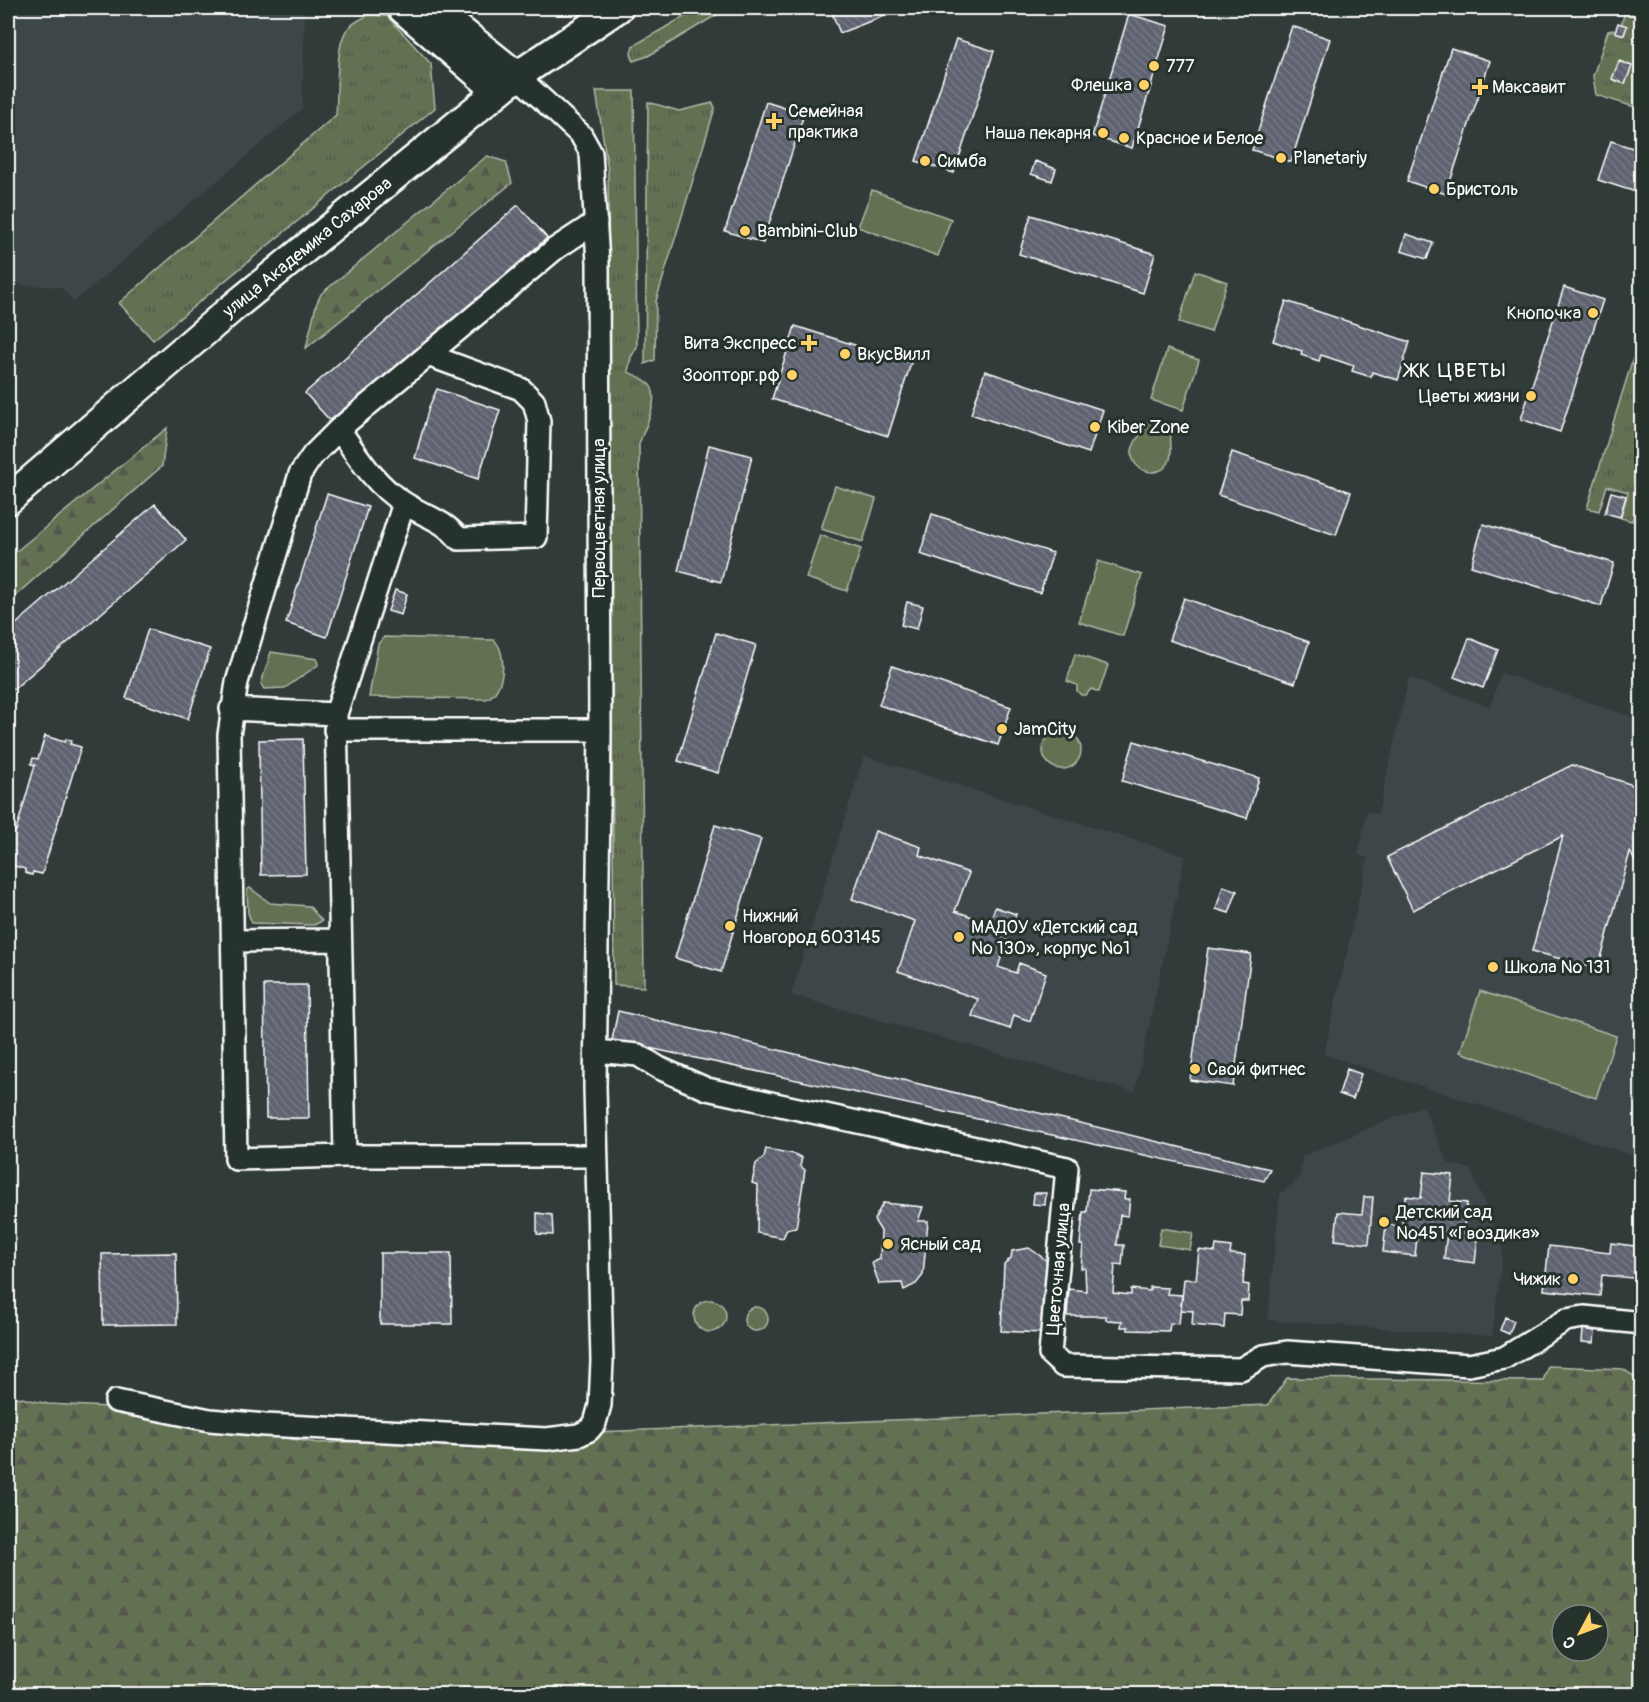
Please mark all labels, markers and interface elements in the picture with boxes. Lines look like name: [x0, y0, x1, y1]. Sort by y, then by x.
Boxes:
place label: 777: [1166, 55, 1195, 78]
marker: 777: [1147, 59, 1161, 73]
place label: Флешка: [1071, 74, 1132, 97]
place label: Максавит: [1492, 76, 1566, 99]
marker: Флешка: [1137, 78, 1151, 92]
marker: Максавит: [1473, 80, 1487, 94]
place label: Семейная практика: [788, 100, 863, 144]
marker: Семейная практика: [765, 112, 783, 130]
place label: Наша пекарня: [985, 122, 1091, 145]
marker: Наша пекарня: [1096, 126, 1110, 140]
place label: Красное и Белое: [1136, 127, 1264, 150]
marker: Красное и Белое: [1117, 131, 1131, 145]
place label: Planetariy: [1293, 147, 1367, 170]
place label: Симба: [937, 150, 987, 173]
marker: Planetariy: [1274, 151, 1288, 165]
marker: Симба: [918, 154, 932, 168]
street label: улица Академика Сахарова: [217, 172, 397, 323]
place label: Бристоль: [1446, 178, 1519, 201]
marker: Бристоль: [1427, 182, 1441, 196]
place label: Bambini-Club: [757, 220, 858, 243]
marker: Bambini-Club: [738, 224, 752, 238]
place label: Кнопочка: [1506, 302, 1581, 325]
marker: Кнопочка: [1586, 306, 1600, 320]
place label: Вита Экспресс: [683, 332, 797, 355]
marker: Вита Экспресс: [802, 336, 816, 350]
place label: ВкусВилл: [857, 343, 930, 366]
marker: ВкусВилл: [838, 347, 852, 361]
district label: ЖК ЦВЕТЫ: [1402, 358, 1507, 383]
place label: Зоопторг.рф: [682, 364, 780, 387]
marker: Зоопторг.рф: [785, 368, 799, 382]
place label: Цветы жизни: [1419, 385, 1519, 408]
marker: Цветы жизни: [1524, 389, 1538, 403]
place label: Kiber Zone: [1107, 416, 1189, 439]
marker: Kiber Zone: [1088, 420, 1102, 434]
street label: Первоцветная улица: [588, 438, 611, 598]
place label: JamCity: [1014, 718, 1077, 741]
marker: JamCity: [995, 722, 1009, 736]
place label: Нижний Новгород 603145: [742, 905, 881, 949]
place label: МАДОУ «Детский сад № 130», корпус №1: [971, 916, 1138, 960]
marker: Нижний Новгород 603145: [723, 919, 737, 933]
marker: МАДОУ «Детский сад № 130», корпус №1: [952, 930, 966, 944]
place label: Школа № 131: [1505, 956, 1610, 979]
marker: Школа № 131: [1486, 960, 1500, 974]
place label: Свой фитнес: [1207, 1058, 1306, 1081]
marker: Свой фитнес: [1188, 1062, 1202, 1076]
place label: Детский сад №451 «Гвоздика»: [1395, 1201, 1539, 1245]
street label: Цветочная улица: [1041, 1202, 1076, 1336]
marker: Детский сад №451 «Гвоздика»: [1377, 1215, 1391, 1229]
place label: Ясный сад: [900, 1233, 981, 1256]
marker: Ясный сад: [881, 1237, 895, 1251]
place label: Чижик: [1513, 1268, 1561, 1291]
marker: Чижик: [1566, 1272, 1580, 1286]
north arrow: [1550, 1603, 1610, 1663]
text: С: [1559, 1632, 1580, 1652]

